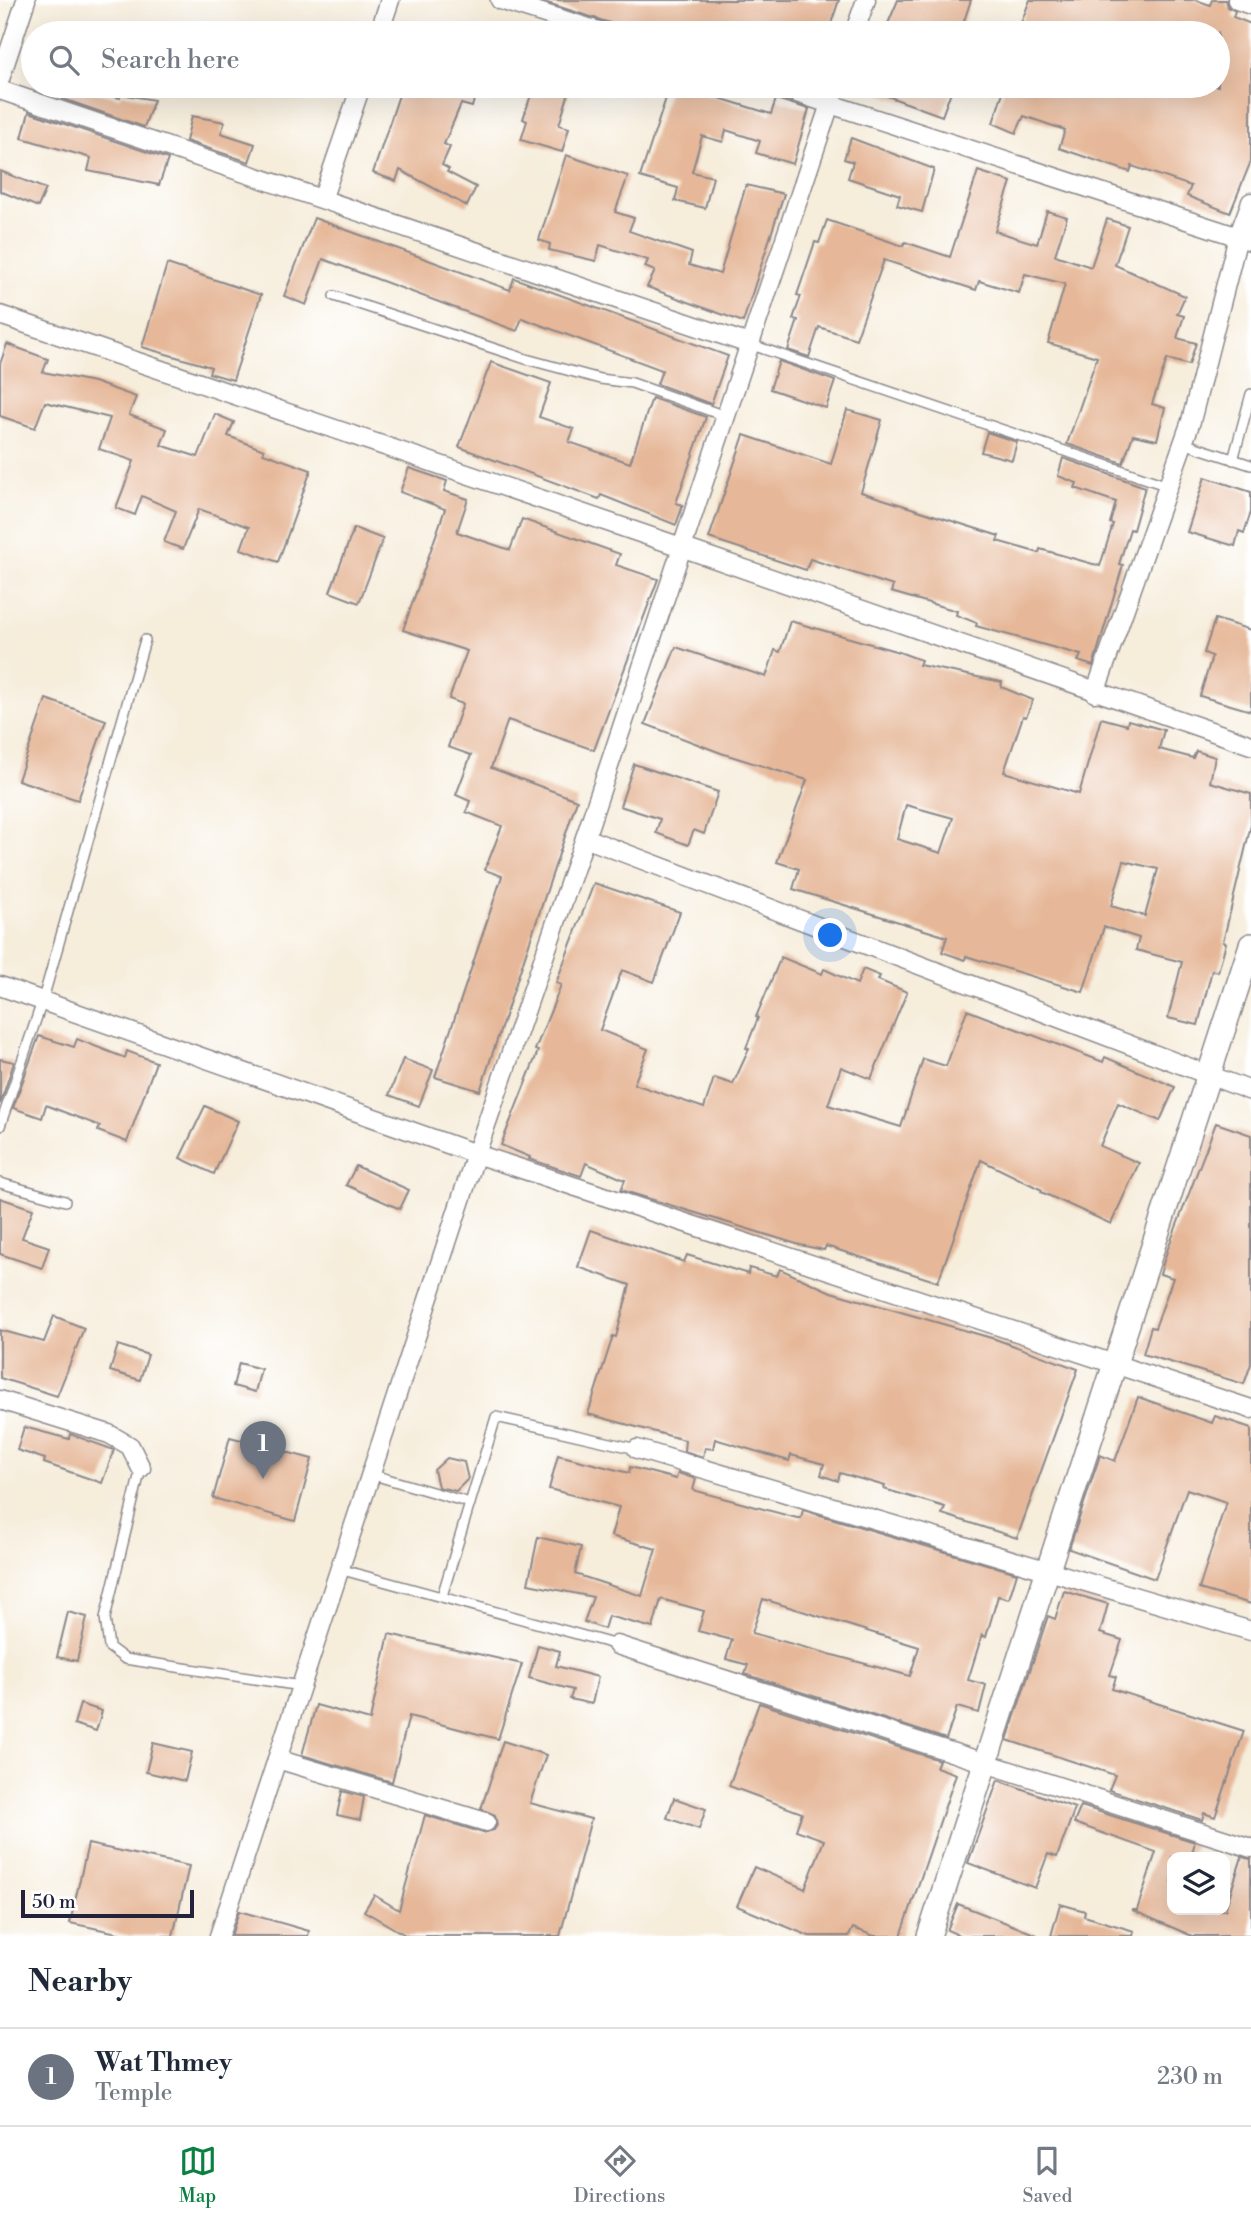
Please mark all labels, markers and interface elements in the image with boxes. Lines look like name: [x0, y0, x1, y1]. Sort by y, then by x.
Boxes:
search box: [21, 21, 1230, 98]
icon: search: [45, 41, 83, 79]
text: Search here: [101, 44, 240, 76]
your location: [813, 918, 847, 952]
pin: 1: [240, 1421, 286, 1479]
map controls: [1167, 1852, 1230, 1915]
button: layers: [1167, 1852, 1230, 1915]
scale bar: [21, 1887, 194, 1919]
text: 50 m: [32, 1890, 76, 1914]
text: Nearby: [28, 1963, 132, 2001]
text: Wat Thmey: [95, 2047, 232, 2079]
text: 1: [45, 2063, 57, 2091]
text: 230 m: [1157, 2063, 1223, 2091]
text: Temple: [95, 2079, 173, 2107]
tab: Map: [179, 2142, 217, 2208]
tab: Directions: [574, 2142, 665, 2208]
tab: Saved: [1023, 2142, 1072, 2208]

